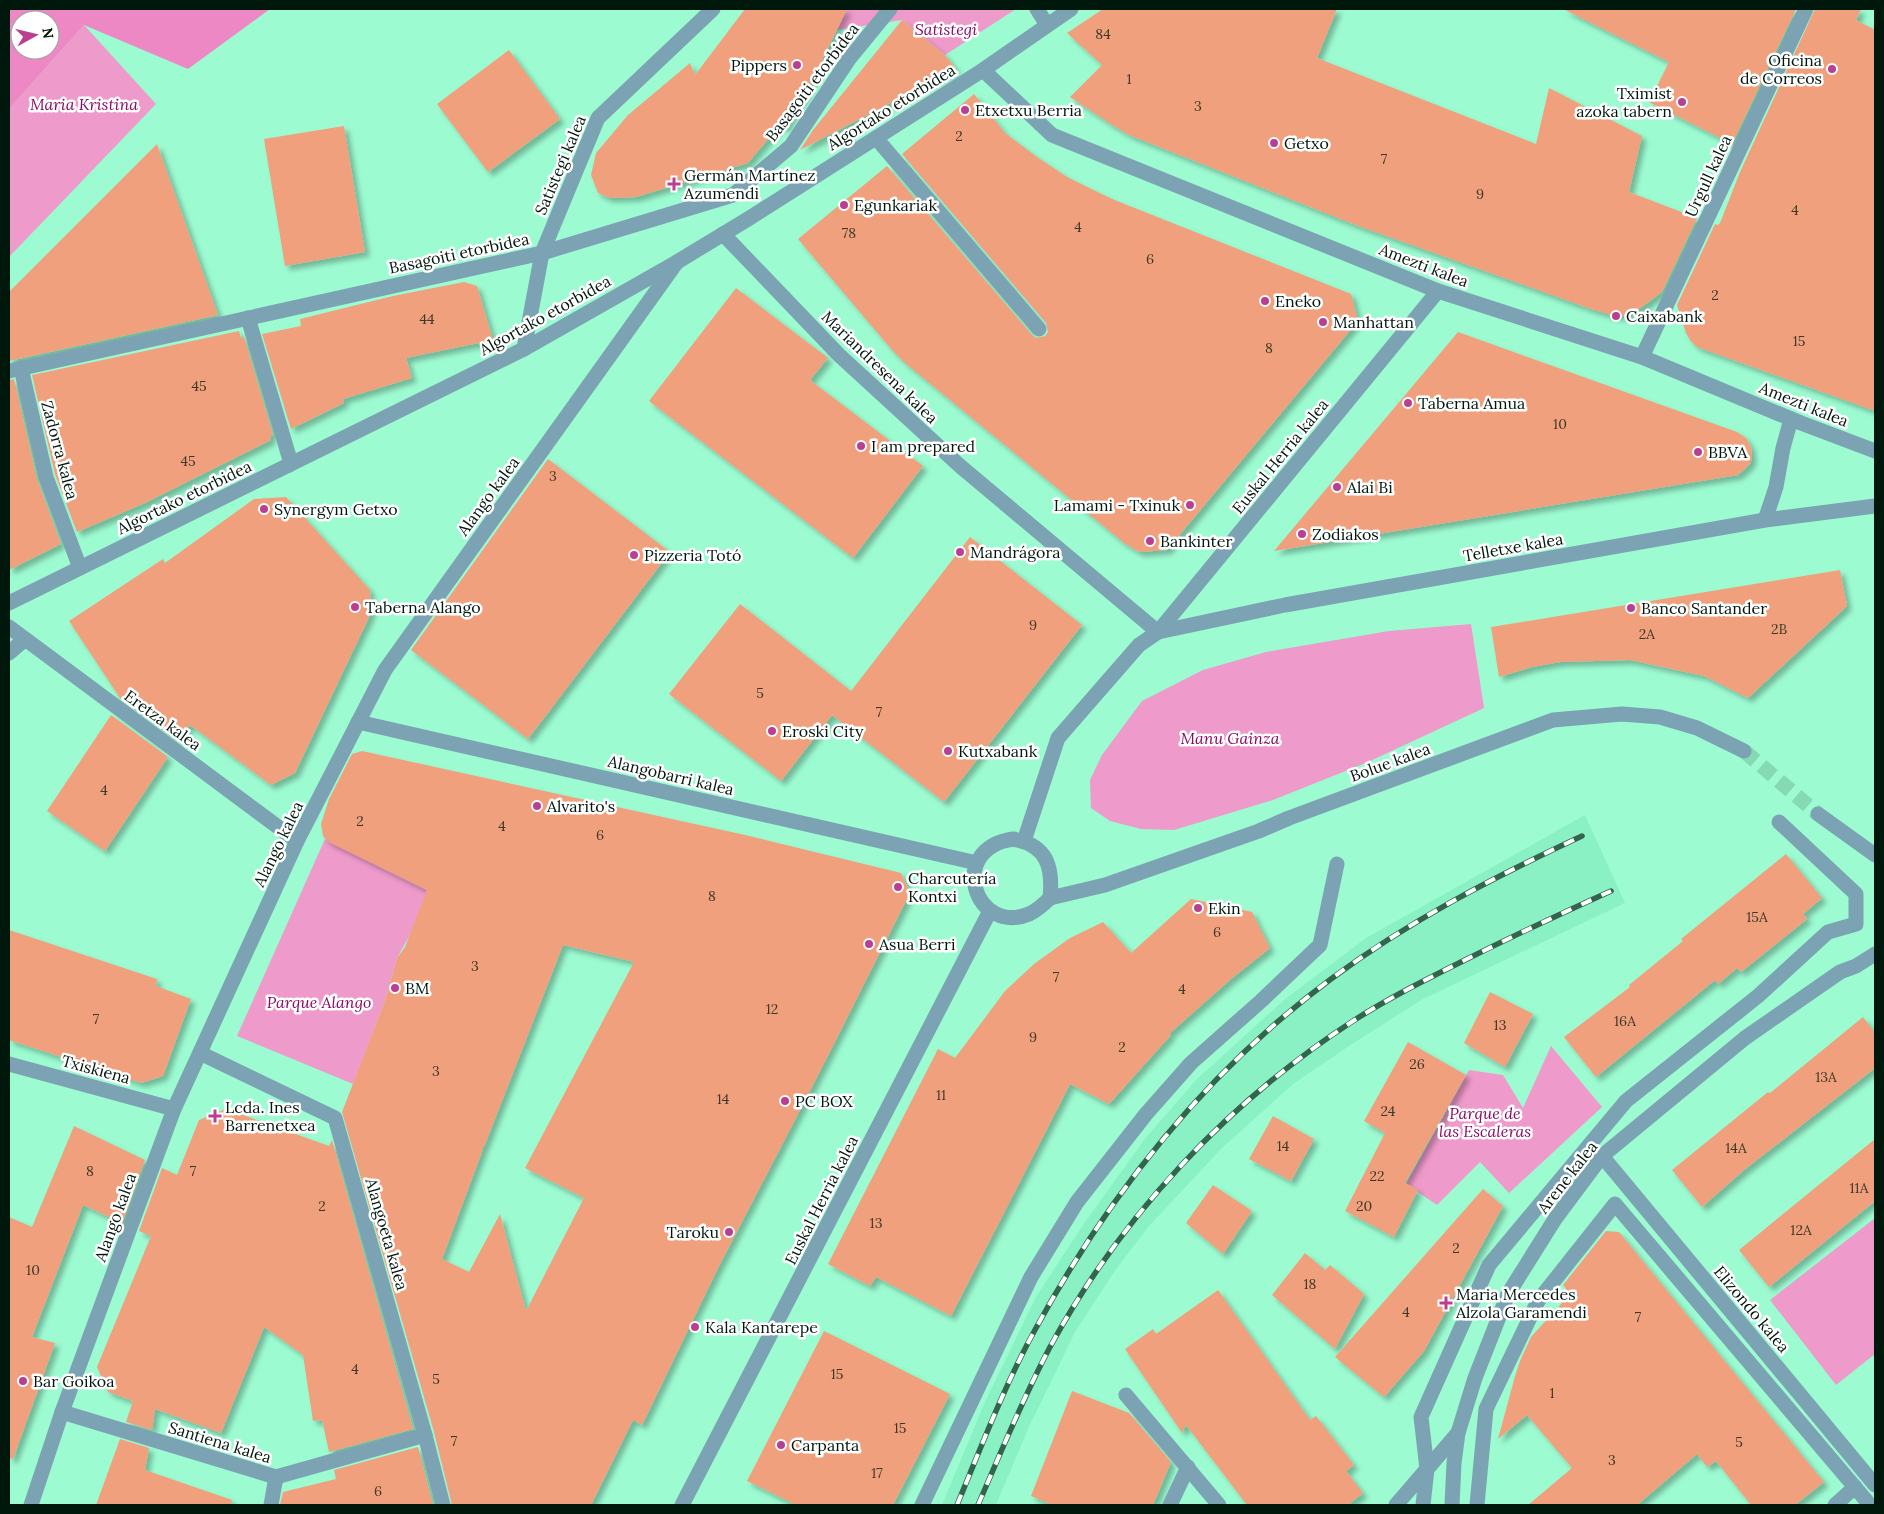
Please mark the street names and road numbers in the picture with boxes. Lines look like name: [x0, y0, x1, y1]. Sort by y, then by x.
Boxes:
street label: Basagoiti etorbidea: [761, 19, 863, 145]
street label: Algortako etorbidea: [822, 59, 959, 155]
street label: Satistegi kalea: [530, 112, 590, 218]
street label: Urgull kalea: [1680, 132, 1736, 220]
street label: Basagoiti etorbidea: [387, 228, 531, 278]
street label: Amezti kalea: [1376, 238, 1472, 291]
street label: Algortako etorbidea: [475, 271, 614, 360]
street label: Mariandresena kalea: [818, 306, 942, 428]
street label: Amezti kalea: [1756, 377, 1851, 431]
street label: Euskal Herria kalea: [1228, 395, 1332, 517]
street label: Zadorra kalea: [37, 399, 83, 501]
street label: Alango kalea: [452, 453, 523, 540]
street label: Algortako etorbidea: [113, 456, 255, 539]
street label: Telletxe kalea: [1461, 528, 1565, 566]
street label: Eretza kalea: [121, 685, 205, 755]
street label: Bolue kalea: [1347, 738, 1433, 786]
street label: Alangobarri kalea: [605, 751, 736, 799]
street label: Alango kalea: [248, 798, 307, 891]
street label: Txiskiena: [60, 1050, 132, 1088]
street label: Euskal Herria kalea: [780, 1132, 862, 1268]
street label: Arene kalea: [1532, 1137, 1601, 1218]
street label: Alango kalea: [89, 1170, 140, 1265]
street label: Alangoeta kalea: [361, 1175, 413, 1292]
street label: Elizondo kalea: [1710, 1262, 1794, 1356]
street label: Santiena kalea: [166, 1417, 274, 1467]

